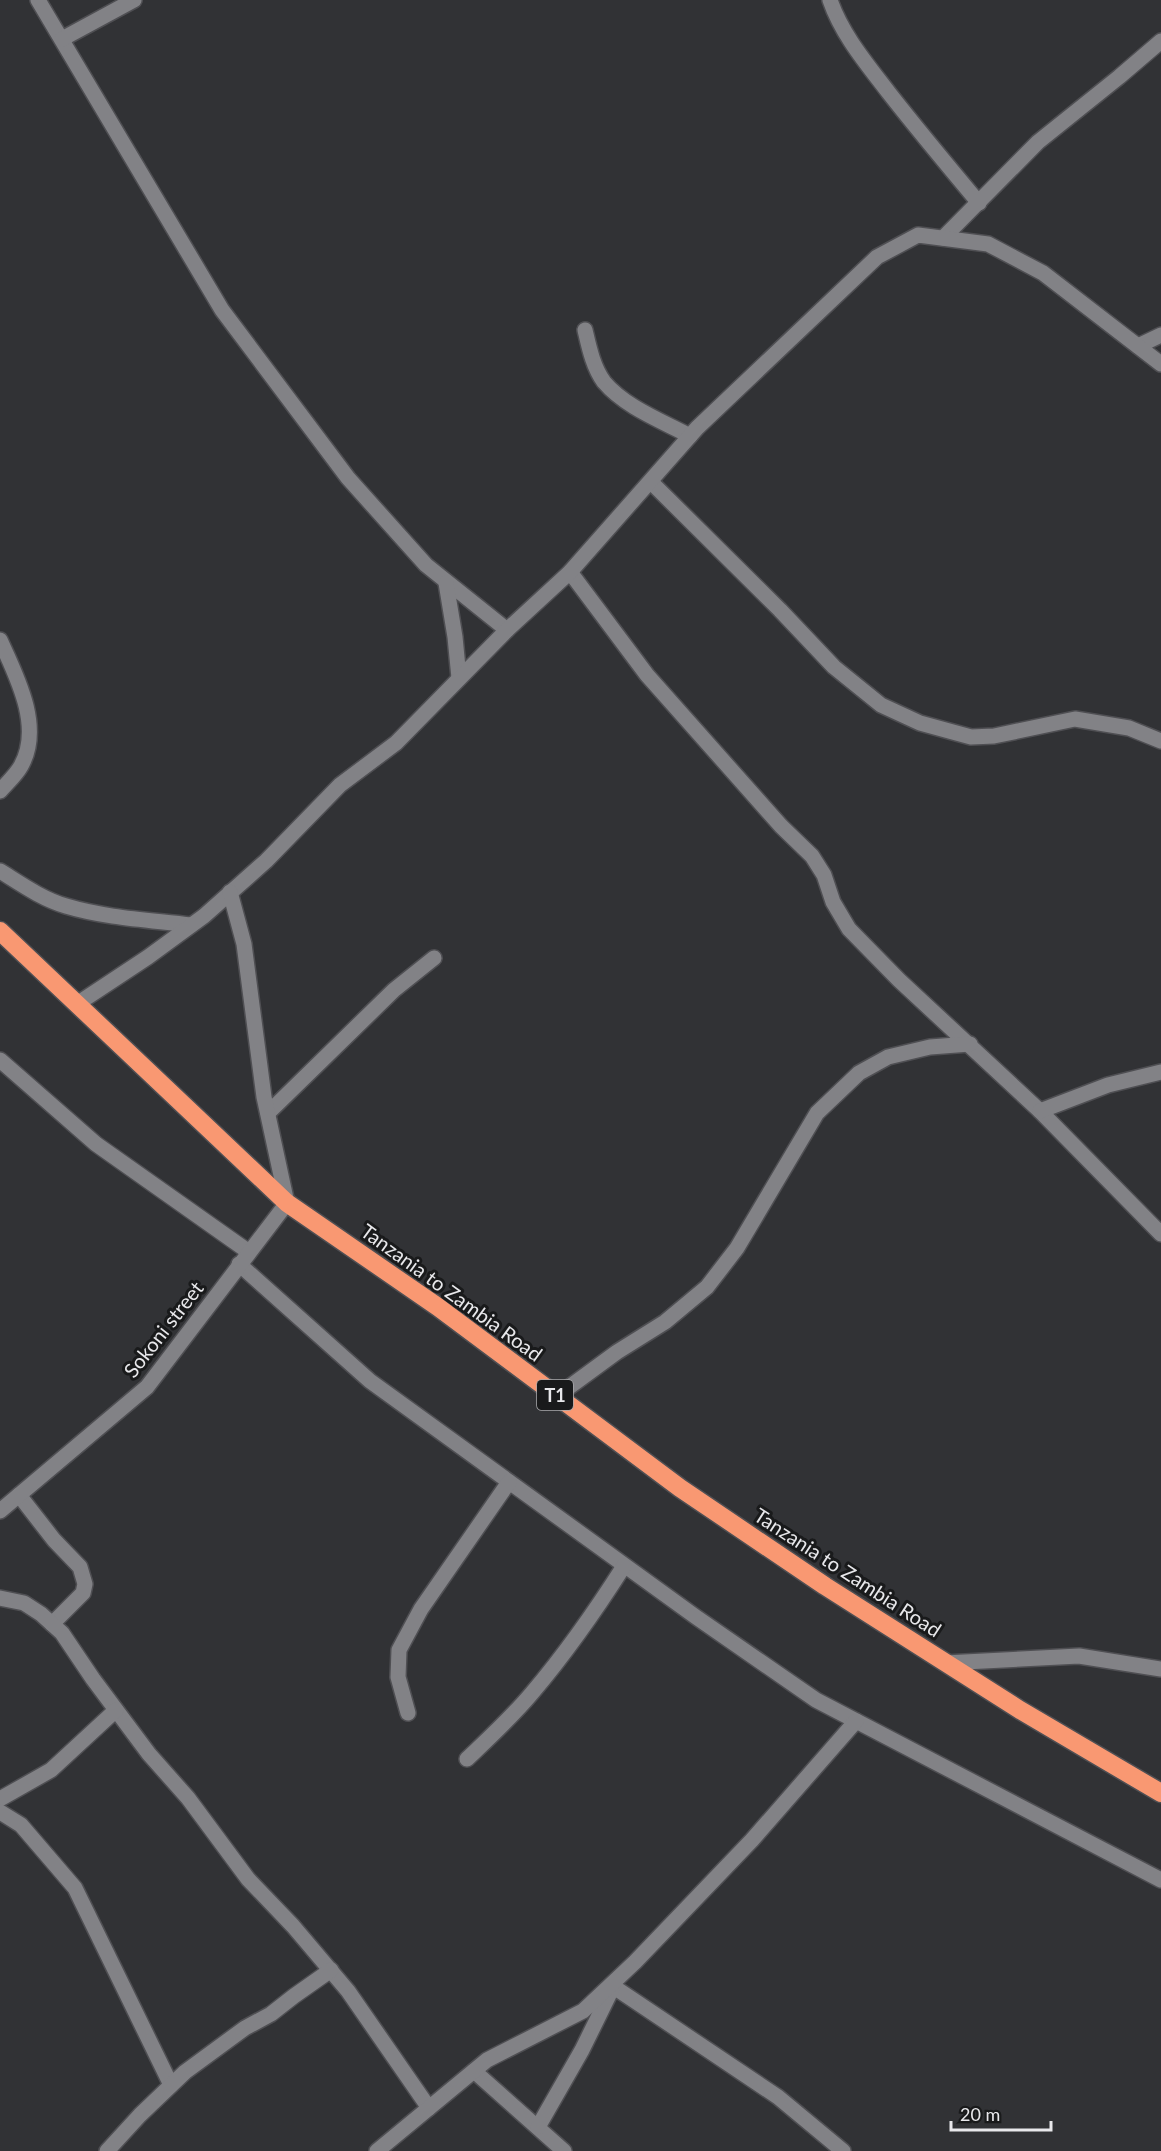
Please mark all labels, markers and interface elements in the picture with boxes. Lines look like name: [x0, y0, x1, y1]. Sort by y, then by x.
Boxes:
street label: Tanzania to Zambia Road: [357, 1218, 547, 1366]
street label: Sokoni street: [118, 1276, 208, 1382]
road number: T1: [537, 1380, 573, 1410]
street label: Tanzania to Zambia Road: [750, 1503, 946, 1641]
scale bar: [951, 2094, 1052, 2132]
text: 20 m: [960, 2103, 1000, 2125]

